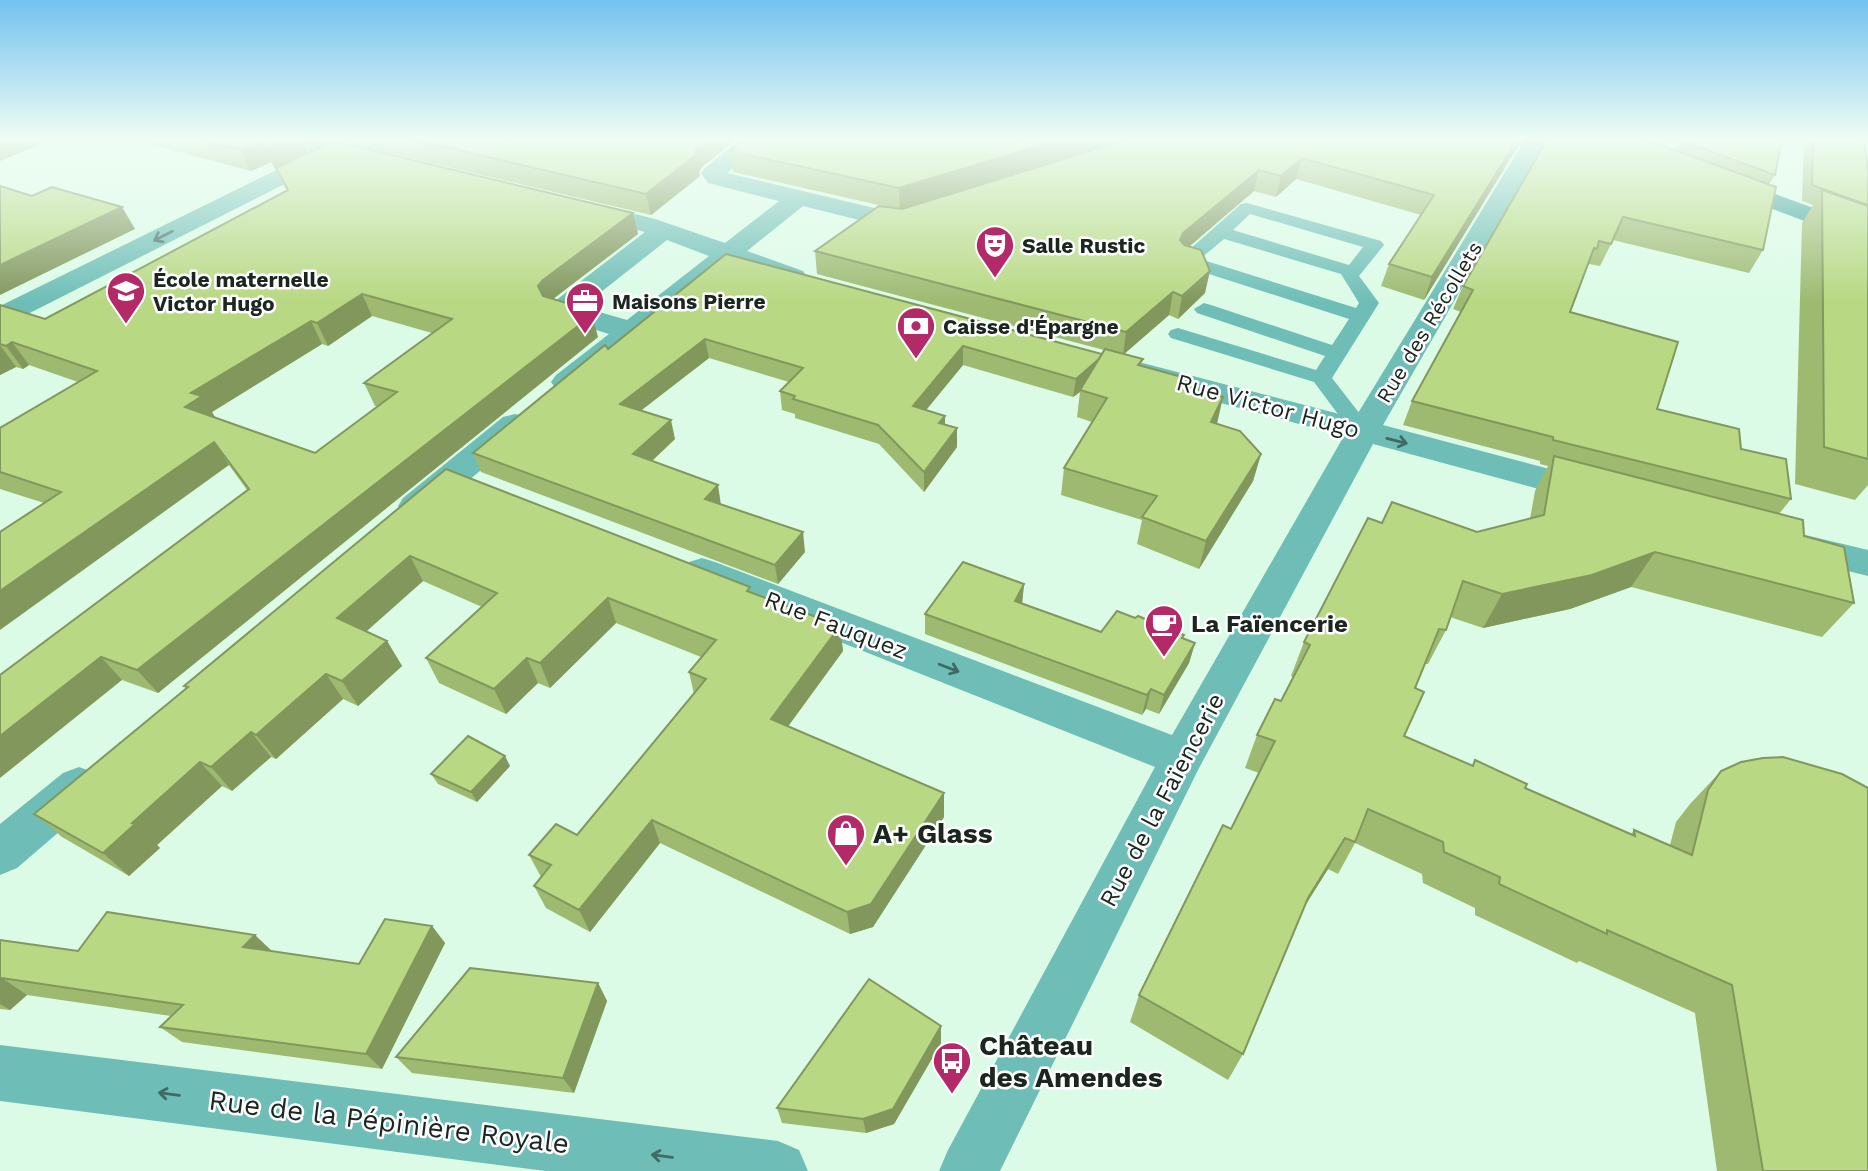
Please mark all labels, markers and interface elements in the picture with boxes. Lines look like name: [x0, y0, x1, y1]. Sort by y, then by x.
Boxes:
theatre icon: Salle Rustic: [974, 224, 1016, 279]
one-way arrow: [153, 229, 174, 243]
place label: Salle Rustic: [1022, 233, 1145, 258]
street label: Rue des Récollets: [1371, 237, 1487, 407]
place label: École maternelle Victor Hugo: [153, 267, 329, 316]
school or university icon: École maternelle Victor Hugo: [105, 270, 147, 325]
office icon: Maisons Pierre: [564, 280, 606, 335]
place label: Maisons Pierre: [612, 289, 766, 314]
bank icon: Caisse d'Épargne: [895, 305, 937, 360]
place label: Caisse d'Épargne: [943, 314, 1119, 339]
street label: Rue Victor Hugo: [1173, 368, 1363, 444]
one-way arrow: [1385, 435, 1408, 448]
street label: Rue Fauquez: [761, 585, 911, 665]
cafe icon: La Faïencerie: [1143, 603, 1185, 658]
place label: La Faïencerie: [1191, 610, 1348, 638]
one-way arrow: [938, 663, 960, 676]
street label: Rue de la Faïencerie: [1094, 689, 1230, 911]
shop icon: A+ Glass: [825, 812, 867, 867]
place label: A+ Glass: [873, 817, 993, 850]
place label: Château des Amendes: [979, 1029, 1163, 1094]
bus stop icon: Château des Amendes: [931, 1040, 973, 1095]
street label: Rue de la Pépinière Royale: [207, 1084, 571, 1160]
one-way arrow: [158, 1088, 181, 1101]
one-way arrow: [651, 1150, 674, 1163]

